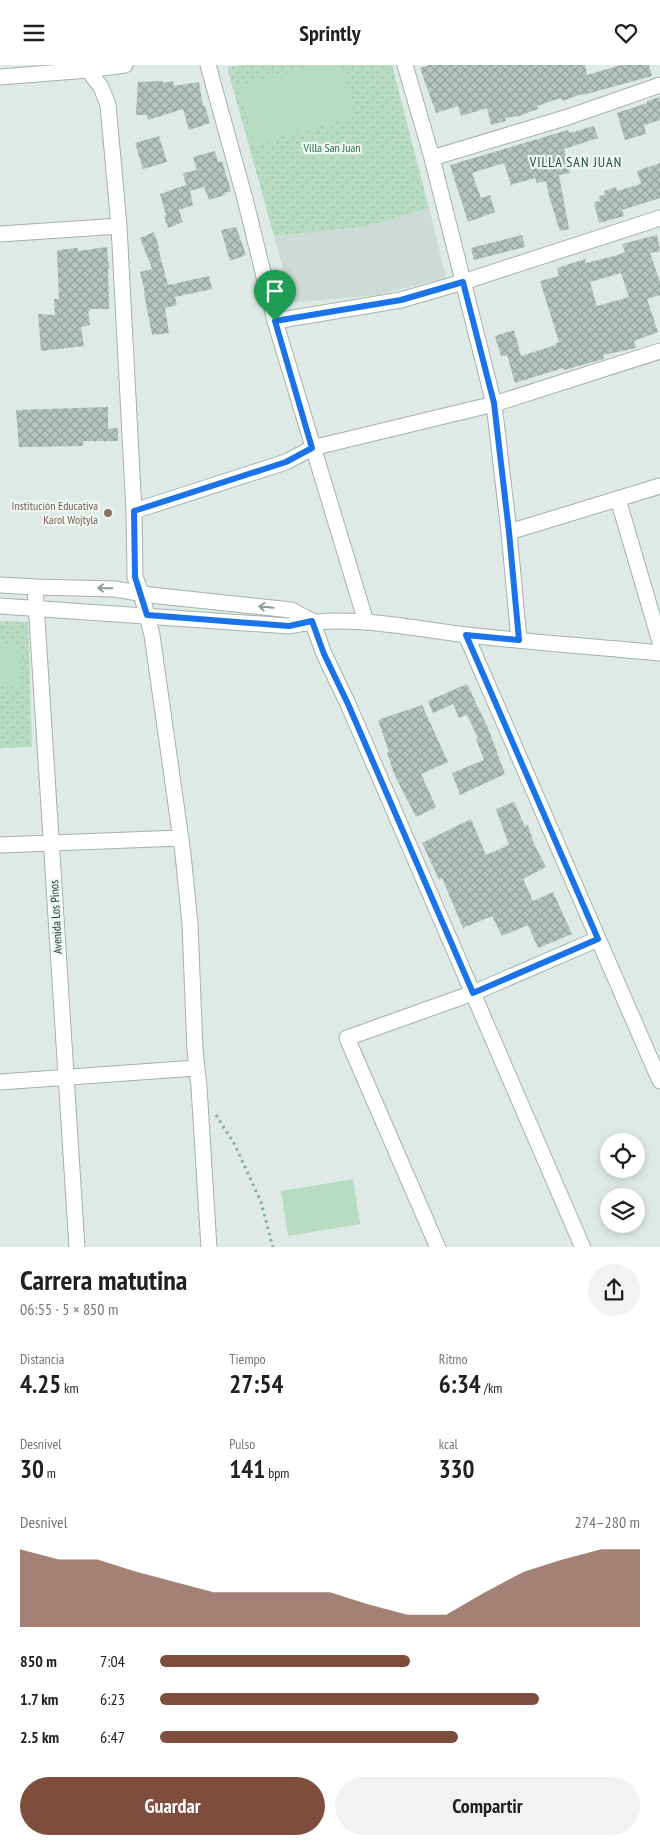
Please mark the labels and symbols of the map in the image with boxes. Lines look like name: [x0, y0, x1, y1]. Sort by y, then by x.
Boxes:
park label: Villa San Juan: [302, 140, 361, 155]
district label: VILLA SAN JUAN: [529, 153, 622, 171]
pin: [254, 270, 296, 321]
place label: Institución Educativa Karol Wojtyla: [12, 498, 98, 527]
marker: Institución Educativa Karol Wojtyla: [102, 507, 114, 519]
one-way arrow: [97, 584, 113, 593]
one-way arrow: [258, 602, 274, 612]
street label: Avenida Los Pinos: [46, 880, 65, 954]

